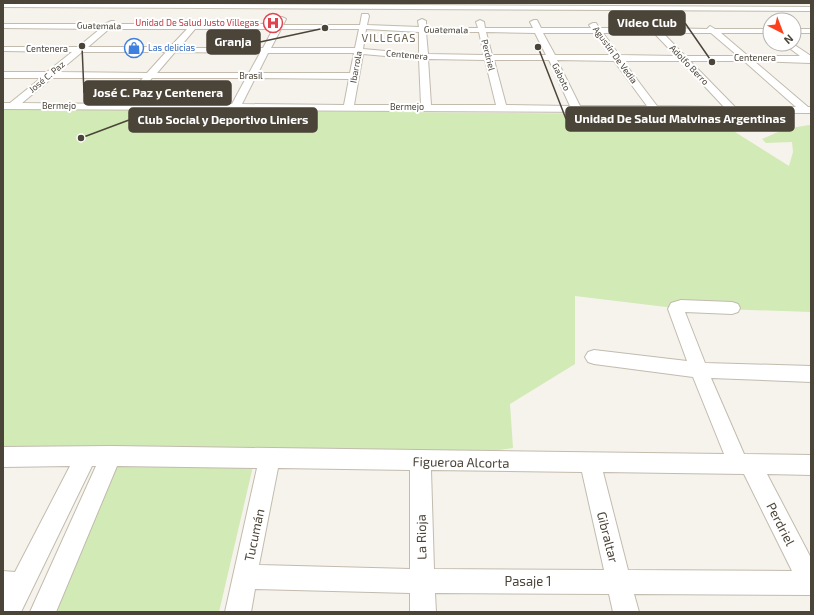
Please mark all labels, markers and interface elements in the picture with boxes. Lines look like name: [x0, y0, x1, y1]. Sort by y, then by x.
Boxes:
callout: Video Club: [609, 11, 685, 35]
hospital icon: Unidad De Salud Justo Villegas: [262, 12, 284, 34]
north arrow: [762, 12, 802, 52]
text: Video Club: [617, 15, 677, 29]
place label: Unidad De Salud Justo Villegas: [135, 17, 259, 28]
street label: Guatemala: [77, 20, 121, 31]
street label: Guatemala: [424, 24, 468, 35]
street label: Agustín De Vedia: [591, 24, 640, 86]
callout: Granja: [207, 30, 260, 54]
district label: VILLEGAS: [362, 31, 416, 44]
text: N: [782, 32, 796, 47]
text: Granja: [214, 34, 252, 49]
shop icon: Las delicias: [123, 37, 145, 59]
street label: Perdriel: [479, 38, 498, 72]
place label: Las delicias: [148, 42, 196, 53]
street label: Adolfo Berro: [667, 42, 711, 87]
street label: Centenera: [26, 43, 68, 54]
street label: Centenera: [386, 47, 429, 62]
street label: Ibarrola: [347, 50, 364, 84]
street label: Centenera: [734, 52, 776, 63]
street label: José C. Paz: [26, 58, 67, 95]
street label: Gaboto: [550, 61, 573, 92]
street label: Brasil: [239, 70, 263, 81]
callout: José C. Paz y Centenera: [84, 81, 231, 105]
text: José C. Paz y Centenera: [93, 85, 223, 100]
street label: Bermejo: [42, 100, 76, 111]
street label: Bermejo: [390, 101, 424, 112]
callout: Unidad De Salud Malvinas Argentinas: [566, 107, 794, 131]
callout: Club Social y Deportivo Liniers: [129, 108, 317, 132]
text: Unidad De Salud Malvinas Argentinas: [574, 111, 786, 125]
text: Club Social y Deportivo Liniers: [138, 112, 308, 127]
street label: Figueroa Alcorta: [412, 453, 510, 471]
street label: Perdriel: [763, 500, 799, 548]
street label: Tucumán: [241, 507, 267, 563]
street label: Gibraltar: [594, 510, 622, 564]
street label: La Rioja: [413, 514, 429, 560]
street label: Pasaje 1: [505, 573, 551, 589]

